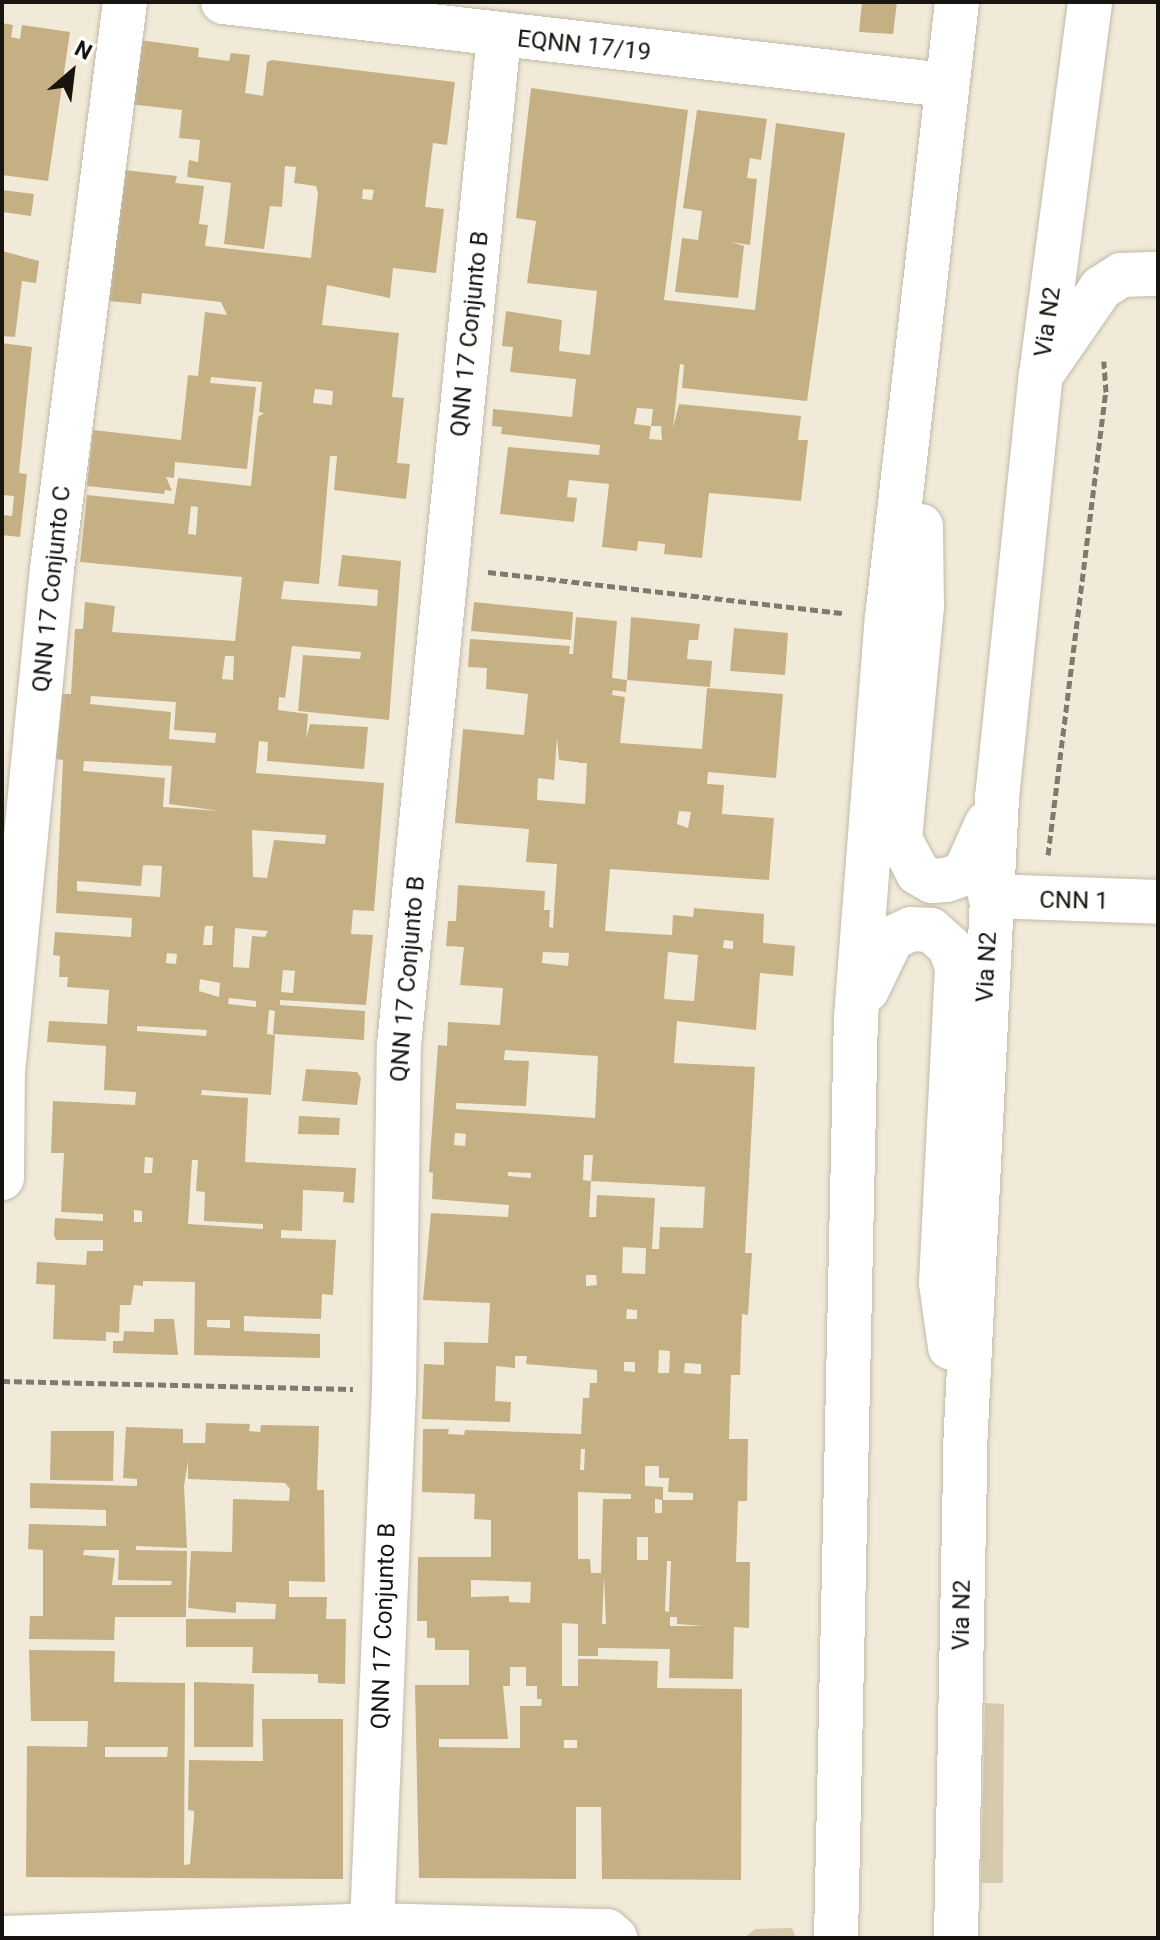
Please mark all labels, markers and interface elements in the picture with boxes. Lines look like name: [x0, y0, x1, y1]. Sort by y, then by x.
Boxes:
street label: EQNN 17/19: [516, 25, 652, 67]
north arrow: [32, 32, 112, 112]
text: N: [71, 36, 96, 65]
street label: QNN 17 Conjunto B: [445, 230, 495, 438]
street label: Via N2: [1029, 285, 1067, 359]
street label: QNN 17 Conjunto C: [27, 484, 77, 694]
street label: QNN 17 Conjunto B: [385, 875, 431, 1083]
street label: CNN 1: [1039, 886, 1109, 916]
street label: Via N2: [971, 931, 1003, 1003]
street label: QNN 17 Conjunto B: [366, 1522, 402, 1730]
street label: Via N2: [947, 1579, 977, 1651]

